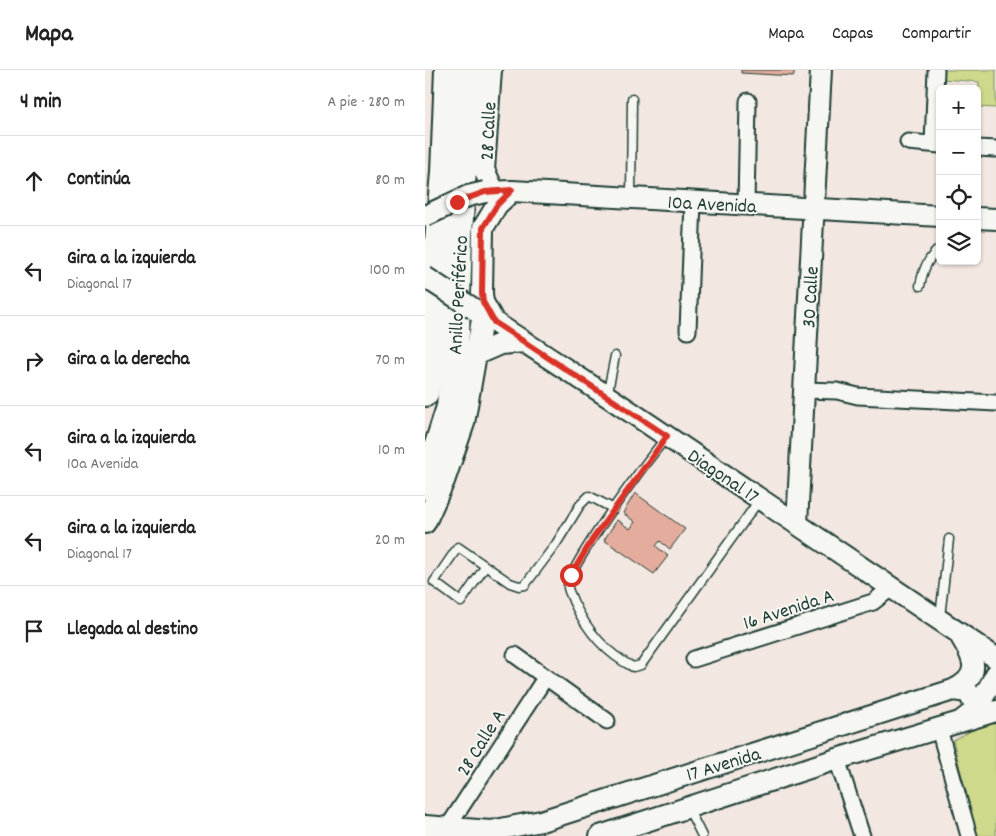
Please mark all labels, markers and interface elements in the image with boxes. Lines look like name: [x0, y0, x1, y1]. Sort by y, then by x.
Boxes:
text: Mapa: [25, 18, 73, 52]
text: Mapa: [768, 22, 804, 47]
text: Capas: [832, 22, 874, 47]
text: Compartir: [902, 22, 971, 47]
map controls: [936, 85, 981, 265]
button: +: [936, 85, 981, 130]
text: 4 min: [20, 88, 62, 118]
text: A pie · 280 m: [327, 91, 405, 114]
street label: 28 Calle: [474, 101, 506, 161]
button: −: [936, 130, 981, 175]
icon: ahead: [20, 167, 48, 195]
text: Continúa: [67, 167, 130, 194]
text: 80 m: [375, 169, 405, 192]
button: locate: [936, 175, 981, 220]
street label: 10a Avenida: [667, 190, 758, 222]
route end: [446, 191, 469, 214]
button: layers: [936, 220, 981, 265]
street label: Anillo Periférico: [443, 235, 477, 356]
text: Gira a la izquierda: [67, 246, 195, 273]
icon: left: [20, 257, 48, 285]
text: 100 m: [369, 259, 405, 282]
street label: 30 Calle: [796, 265, 828, 329]
text: Diagonal 17: [67, 273, 132, 296]
icon: right: [20, 347, 48, 375]
text: Gira a la derecha: [67, 347, 189, 374]
text: 70 m: [375, 349, 405, 372]
text: Gira a la izquierda: [67, 426, 195, 453]
icon: left: [20, 437, 48, 465]
text: 10 m: [378, 439, 405, 462]
street label: Diagonal 17: [681, 443, 764, 512]
text: 10a Avenida: [67, 453, 138, 476]
text: Gira a la izquierda: [67, 516, 195, 543]
icon: left: [20, 527, 48, 555]
text: 20 m: [375, 529, 405, 552]
text: Diagonal 17: [67, 543, 132, 566]
route start: [560, 564, 583, 587]
street label: 16 Avenida A: [740, 583, 838, 639]
icon: arrive: [20, 617, 48, 645]
text: Llegada al destino: [67, 617, 198, 644]
street label: 28 Calle A: [451, 705, 514, 783]
street label: 17 Avenida: [683, 741, 765, 790]

